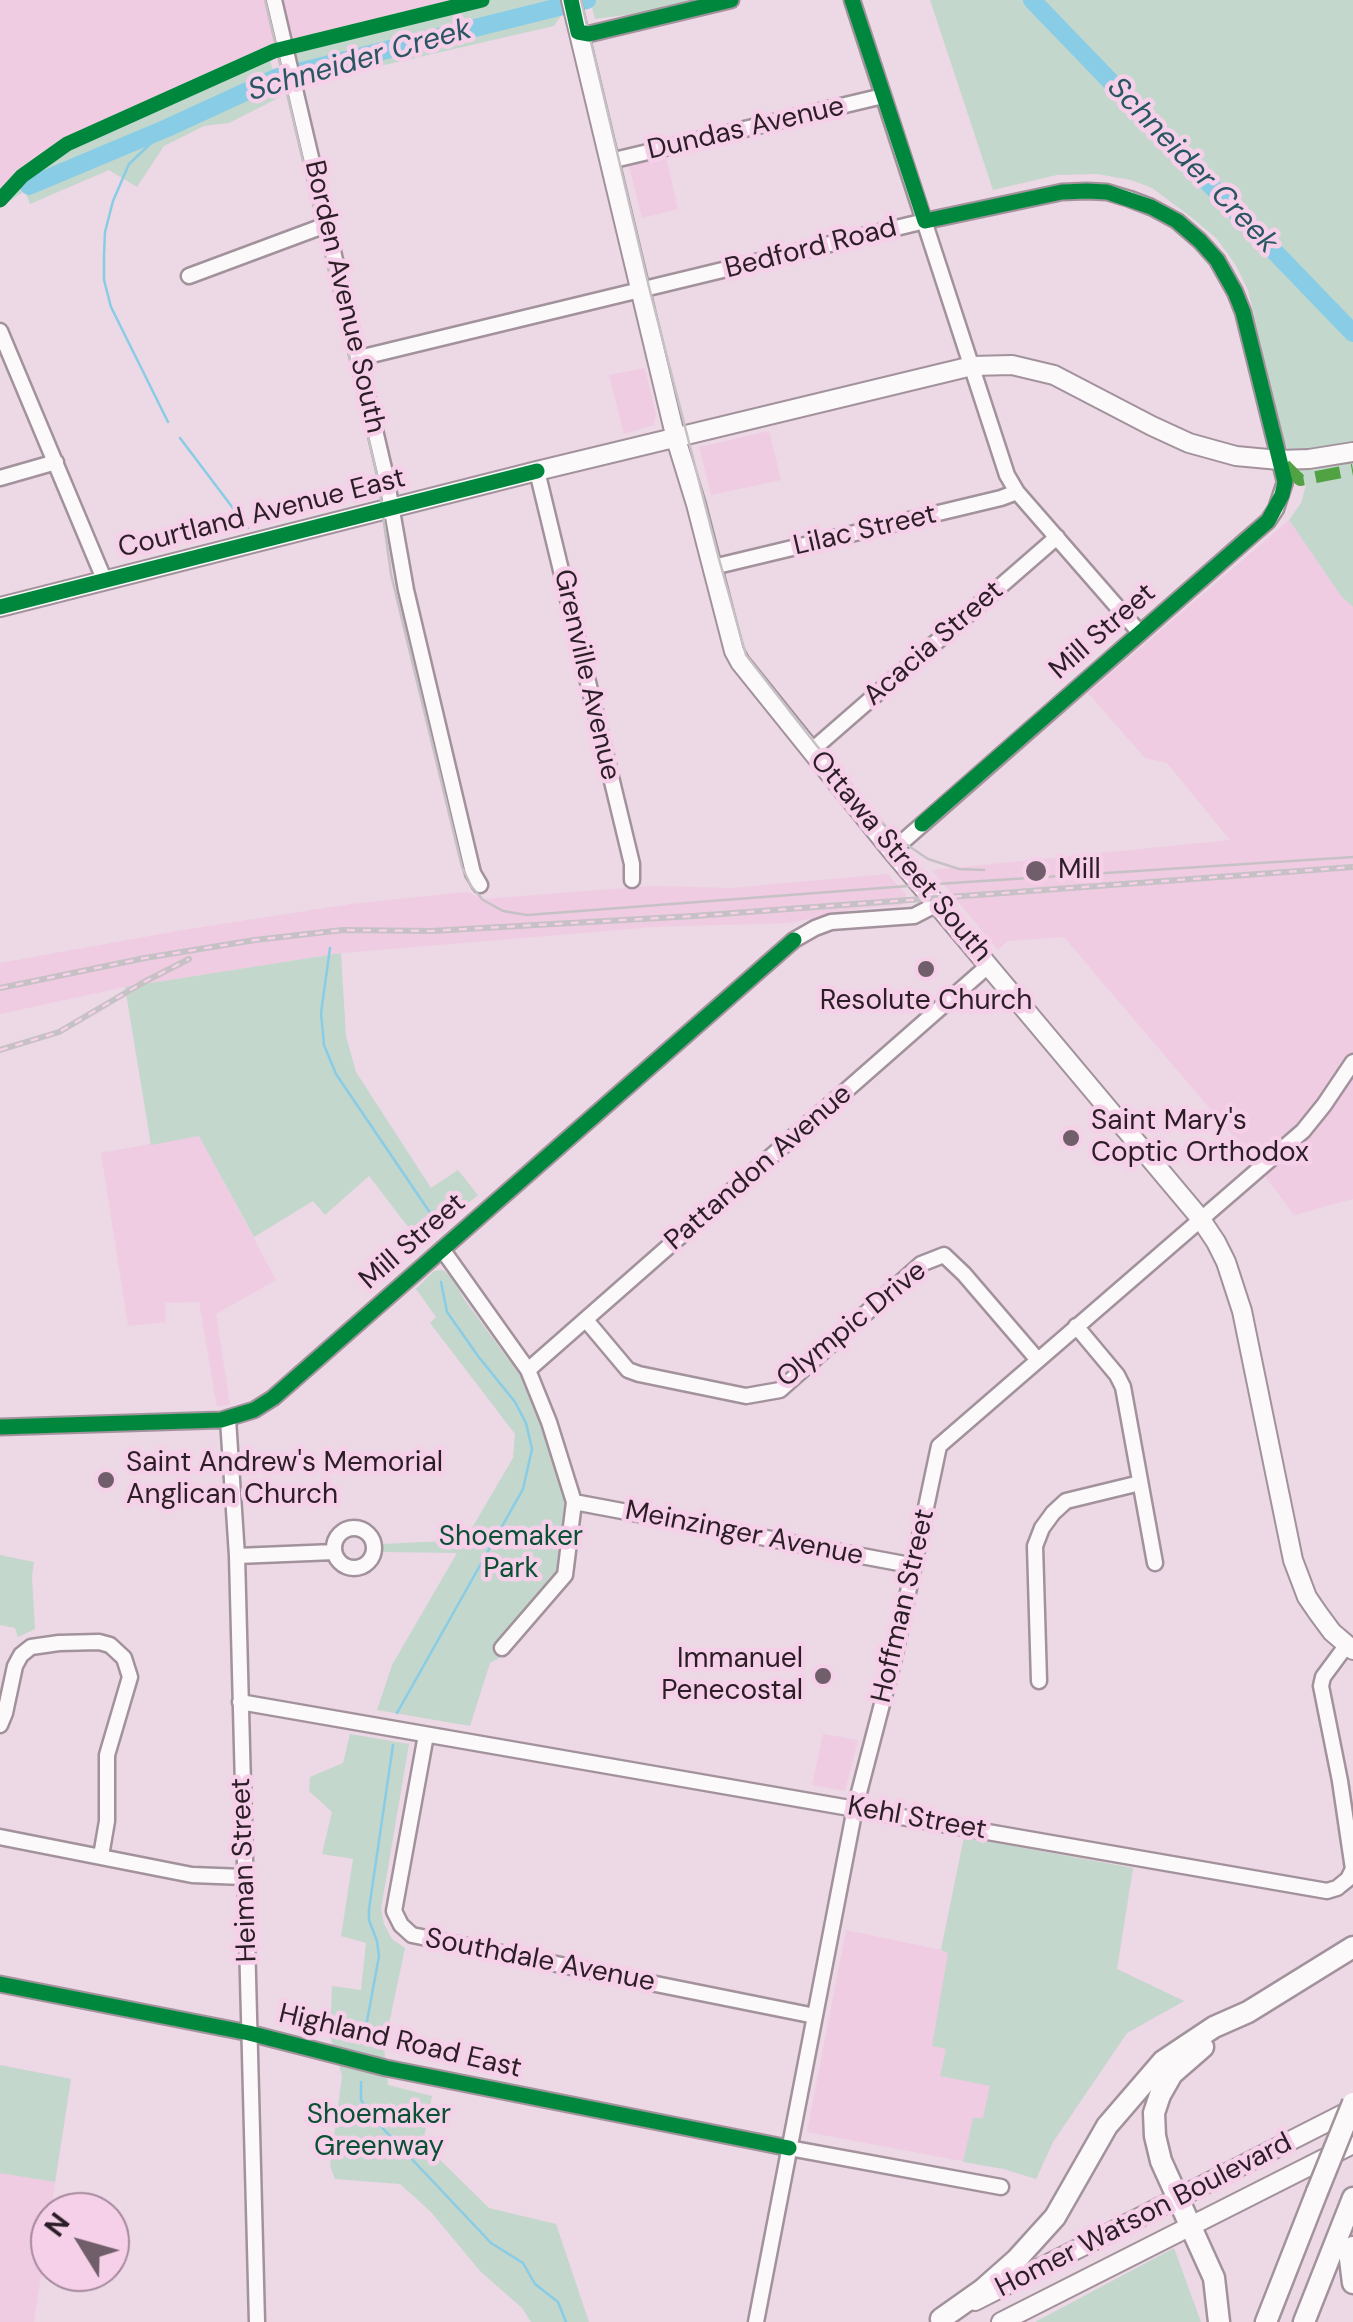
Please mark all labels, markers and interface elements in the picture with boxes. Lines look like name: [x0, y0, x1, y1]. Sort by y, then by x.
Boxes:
water label: Schneider Creek: [244, 12, 476, 110]
water label: Schneider Creek: [1099, 71, 1285, 261]
street label: Dundas Avenue: [644, 90, 848, 168]
street label: Borden Avenue South: [296, 157, 392, 437]
street label: Bedford Road: [722, 211, 900, 287]
street label: Courtland Avenue East: [115, 462, 409, 566]
street label: Lilac Street: [790, 498, 940, 564]
street label: Grenville Avenue: [545, 566, 627, 784]
street label: Acacia Street: [857, 574, 1011, 714]
street label: Mill Street: [1043, 577, 1163, 687]
street label: Ottawa Street South: [802, 745, 998, 969]
place label: Mill: [1058, 854, 1101, 888]
marker: Mill: [1023, 858, 1049, 884]
marker: Resolute Church: [915, 958, 937, 980]
place label: Resolute Church: [820, 985, 1032, 1019]
street label: Pattandon Avenue: [659, 1078, 859, 1258]
place label: Saint Mary's Coptic Orthodox: [1091, 1105, 1309, 1171]
marker: Saint Mary's Coptic Orthodox: [1060, 1127, 1082, 1149]
street label: Mill Street: [353, 1187, 473, 1297]
street label: Olympic Drive: [771, 1255, 933, 1395]
place label: Saint Andrew's Memorial Anglican Church: [126, 1447, 443, 1513]
marker: Saint Andrew's Memorial Anglican Church: [95, 1469, 117, 1491]
street label: Meinzinger Avenue: [622, 1494, 866, 1574]
street label: Hoffman Street: [865, 1506, 943, 1706]
park label: Shoemaker Park: [439, 1521, 583, 1587]
place label: Immanuel Penecostal: [661, 1643, 803, 1709]
marker: Immanuel Penecostal: [812, 1665, 834, 1687]
street label: Heiman Street: [225, 1777, 265, 1963]
street label: Kehl Street: [845, 1790, 989, 1848]
street label: Southdale Avenue: [422, 1922, 658, 2000]
street label: Highland Road East: [275, 1998, 525, 2086]
park label: Shoemaker Greenway: [307, 2099, 451, 2165]
street label: Homer Watson Boulevard: [990, 2127, 1298, 2305]
north arrow: [30, 2192, 130, 2292]
text: N: [36, 2206, 78, 2244]

